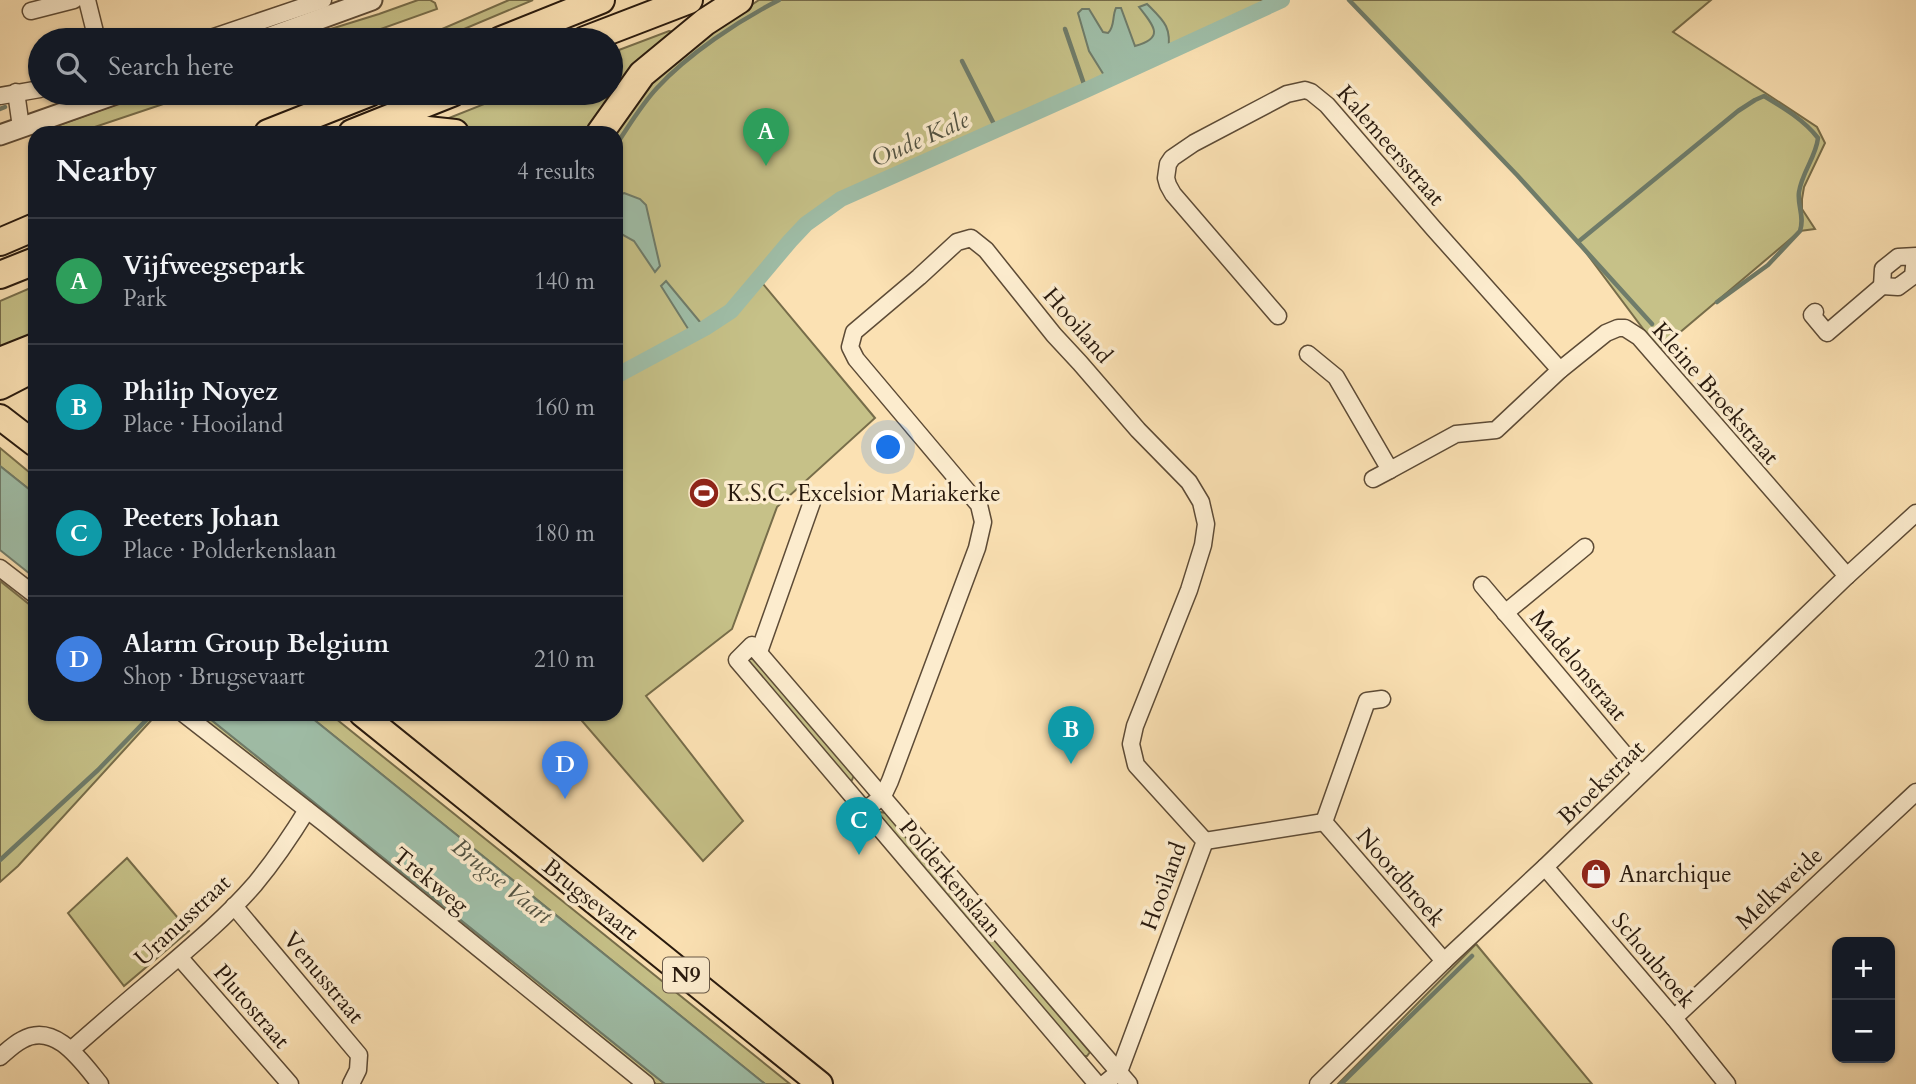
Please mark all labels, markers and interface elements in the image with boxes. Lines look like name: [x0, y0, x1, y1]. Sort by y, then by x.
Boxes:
search box: [28, 28, 623, 105]
icon: search: [52, 48, 90, 86]
text: Search here: [108, 49, 234, 84]
street label: Kalemeersstraat: [1330, 78, 1452, 212]
water label: Oude Kale: [866, 103, 975, 176]
pin: A: [743, 108, 789, 166]
text: Nearby: [56, 151, 157, 192]
text: 4 results: [517, 156, 595, 187]
text: Vijfweegsepark: [123, 248, 305, 283]
text: A: [70, 266, 88, 297]
text: 140 m: [534, 266, 595, 297]
street label: Hooiland: [1036, 281, 1120, 371]
text: Park: [123, 283, 167, 314]
street label: Kleine Broekstraat: [1645, 316, 1786, 471]
text: Philip Noyez: [123, 374, 278, 409]
text: B: [71, 392, 87, 423]
text: 160 m: [534, 392, 595, 423]
text: Place · Hooiland: [123, 409, 283, 440]
your location: [871, 430, 905, 464]
sports icon: K.S.C. Excelsior Mariakerke: [687, 476, 721, 510]
place label: K.S.C. Excelsior Mariakerke: [727, 478, 1001, 509]
text: Peeters Johan: [123, 500, 280, 535]
text: C: [70, 518, 88, 549]
text: 180 m: [534, 518, 595, 549]
text: Place · Polderkenslaan: [123, 535, 337, 566]
street label: Madelonstraat: [1523, 603, 1634, 727]
text: Alarm Group Belgium: [123, 626, 389, 661]
text: D: [69, 644, 89, 675]
text: 210 m: [534, 644, 595, 675]
text: Shop · Brugsevaart: [123, 661, 305, 692]
pin: B: [1048, 706, 1094, 764]
street label: Broekstraat: [1551, 733, 1652, 832]
pin: D: [542, 741, 588, 799]
pin: C: [836, 797, 882, 855]
street label: Polderkenslaan: [892, 813, 1009, 944]
street label: Noordbroek: [1349, 821, 1452, 934]
water label: Brugse Vaart: [444, 831, 560, 933]
street label: Hooiland: [1133, 837, 1194, 935]
street label: Trekweg: [386, 840, 475, 921]
street label: Melkweide: [1729, 840, 1830, 937]
street label: Brugsevaart: [536, 851, 645, 948]
shop icon: Anarchique: [1579, 857, 1613, 891]
place label: Anarchique: [1619, 859, 1732, 890]
street label: Uranusstraat: [128, 868, 237, 973]
street label: Schoubroek: [1605, 906, 1703, 1015]
street label: Venusstraat: [276, 925, 371, 1030]
map controls: [1832, 937, 1895, 1063]
button: +: [1832, 937, 1895, 1000]
street label: Plutostraat: [206, 958, 297, 1055]
road number: N9: [663, 958, 709, 992]
button: −: [1832, 1000, 1895, 1063]

